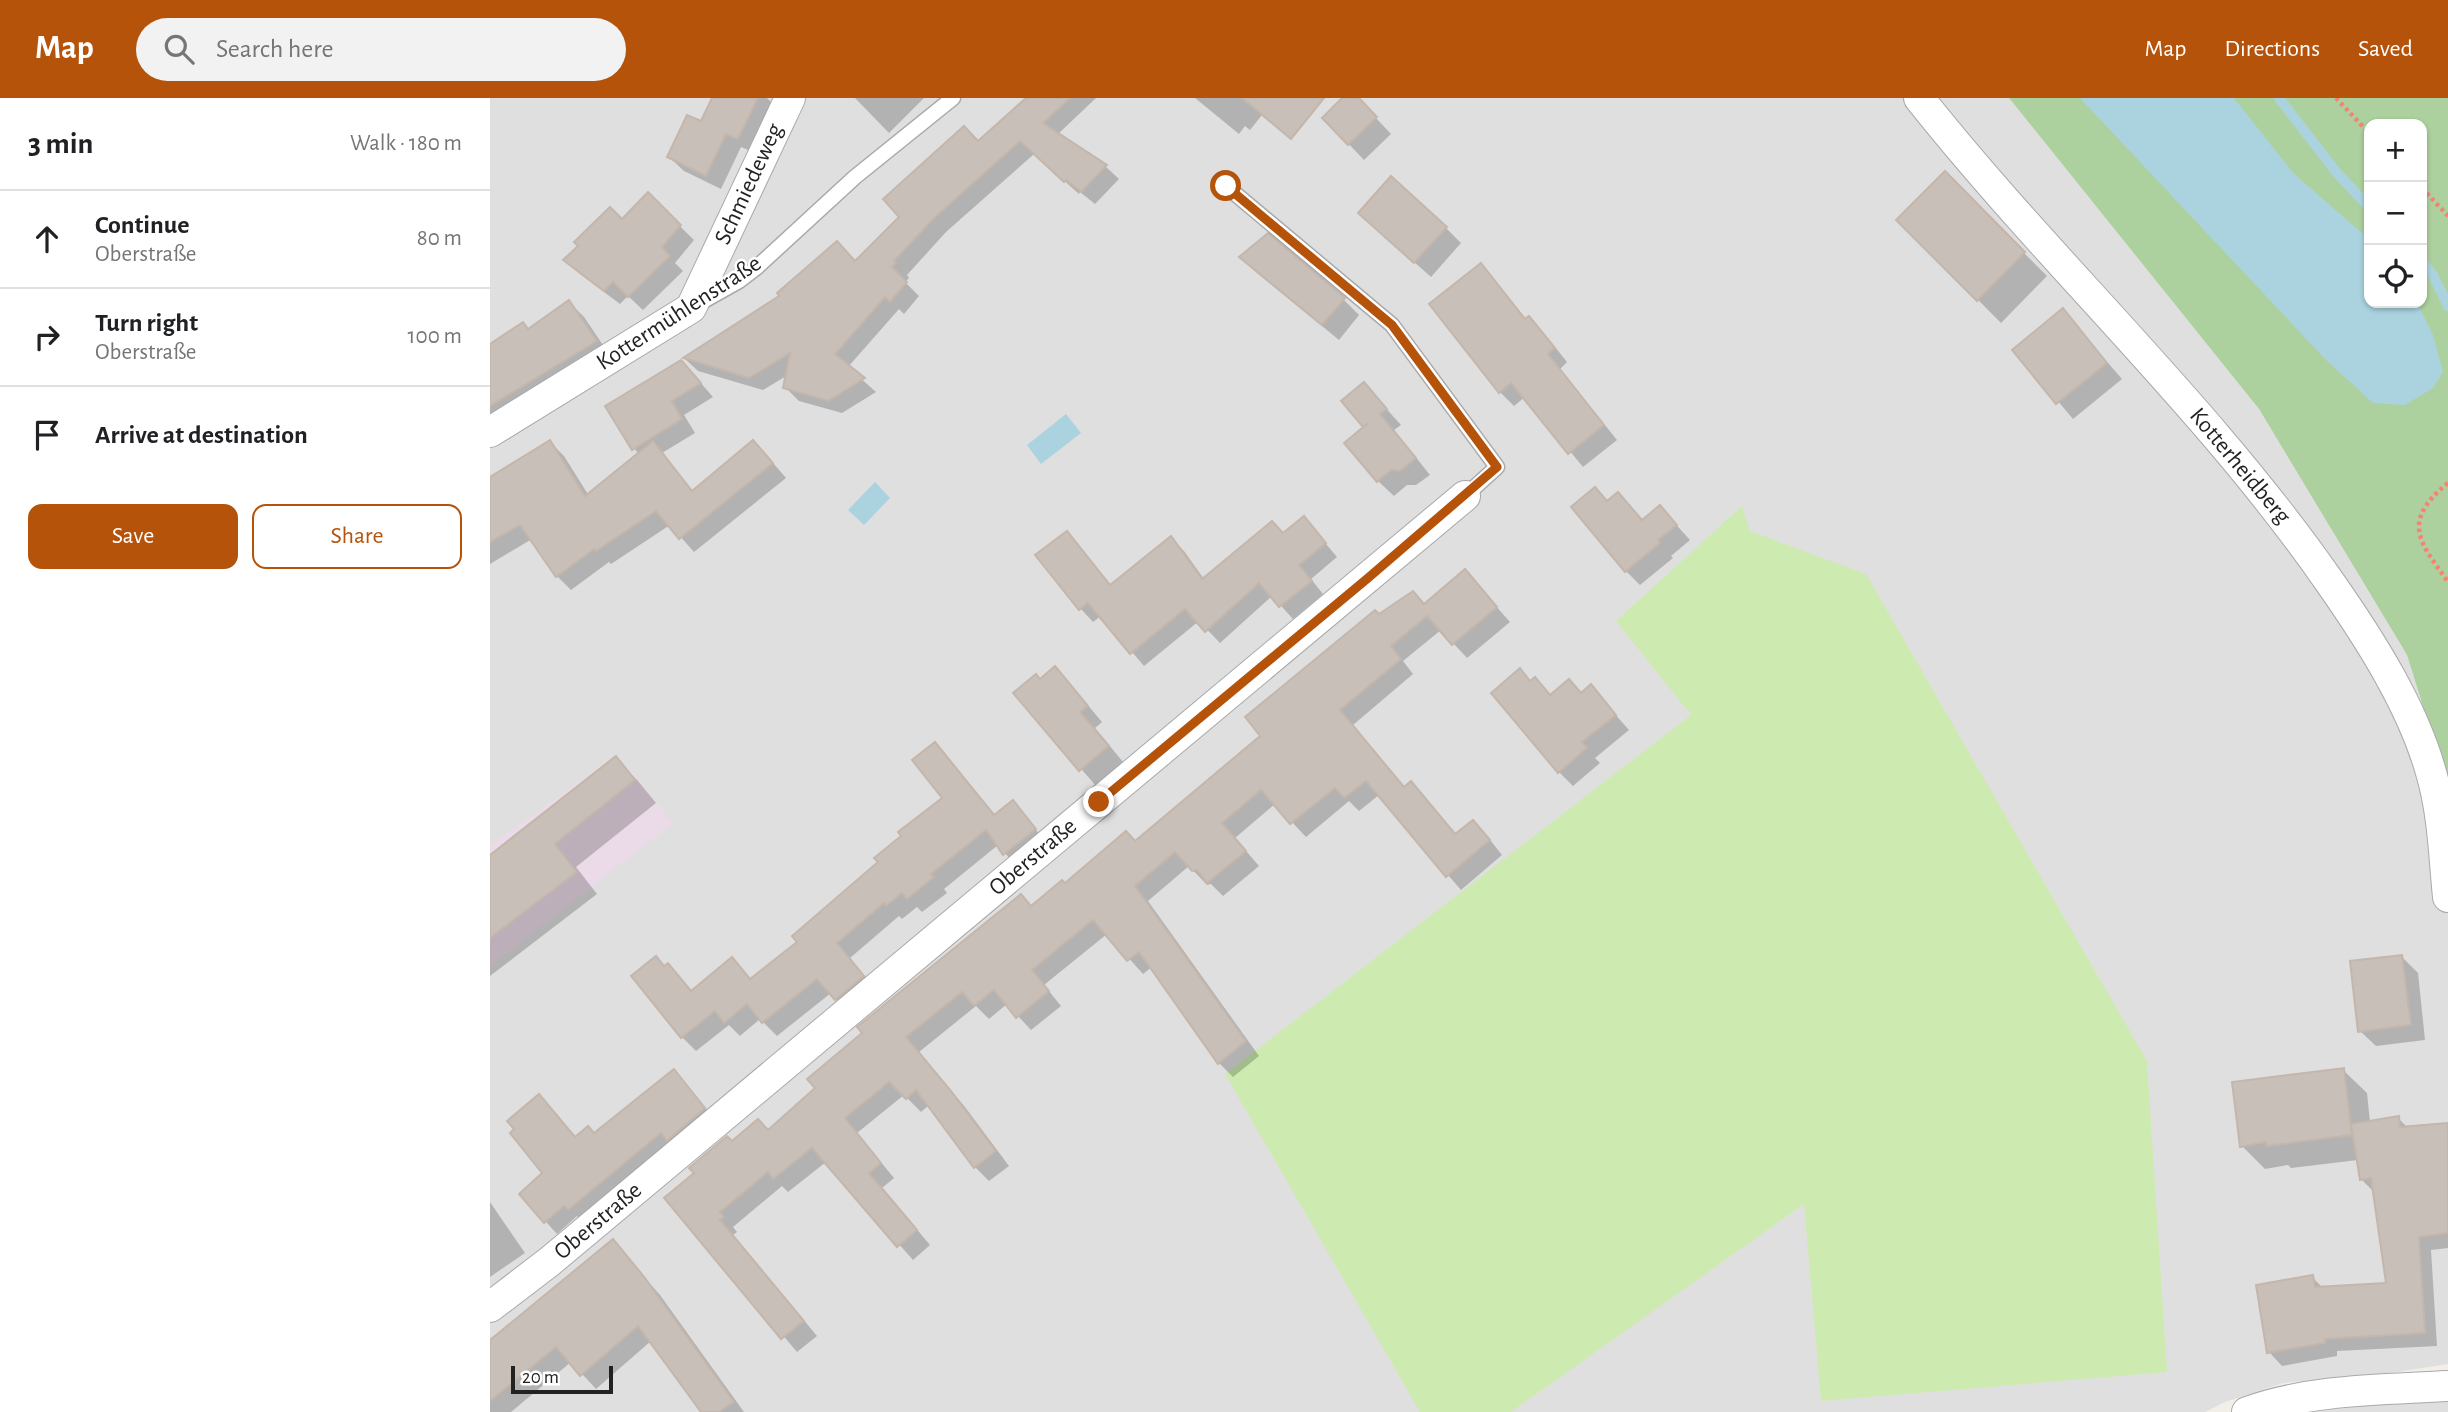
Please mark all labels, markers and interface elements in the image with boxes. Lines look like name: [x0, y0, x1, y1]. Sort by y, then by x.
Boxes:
search box: [136, 18, 626, 81]
icon: search: [160, 30, 198, 68]
text: Map: [35, 32, 94, 65]
text: Search here: [216, 36, 334, 62]
text: Map: [2144, 37, 2186, 61]
text: Directions: [2224, 37, 2320, 61]
text: Saved: [2358, 37, 2413, 61]
map controls: [2364, 119, 2427, 308]
button: +: [2364, 119, 2427, 182]
street label: Schmiedeweg: [711, 120, 788, 248]
text: 3 min: [28, 129, 93, 159]
text: Walk · 180 m: [350, 132, 462, 155]
route start: [1210, 170, 1241, 201]
button: −: [2364, 182, 2427, 245]
text: Continue: [95, 212, 190, 238]
icon: ahead: [28, 220, 66, 258]
text: 80 m: [417, 227, 462, 250]
text: Oberstraße: [95, 243, 196, 266]
button: locate: [2364, 245, 2427, 308]
street label: Kottermühlenstraße: [592, 251, 766, 375]
text: Turn right: [95, 310, 198, 336]
icon: right: [28, 318, 66, 356]
text: 100 m: [408, 325, 462, 348]
text: Oberstraße: [95, 341, 196, 364]
street label: Kotterheidberg: [2185, 404, 2295, 529]
icon: arrive: [28, 416, 66, 454]
text: Arrive at destination: [95, 422, 308, 448]
button: Save: [28, 504, 238, 569]
button: Share: [252, 504, 462, 569]
route end: [1083, 786, 1114, 817]
street label: Oberstraße: [985, 814, 1081, 900]
street label: Oberstraße: [550, 1178, 646, 1264]
scale bar: [511, 1363, 612, 1395]
text: 20 m: [522, 1368, 559, 1387]

